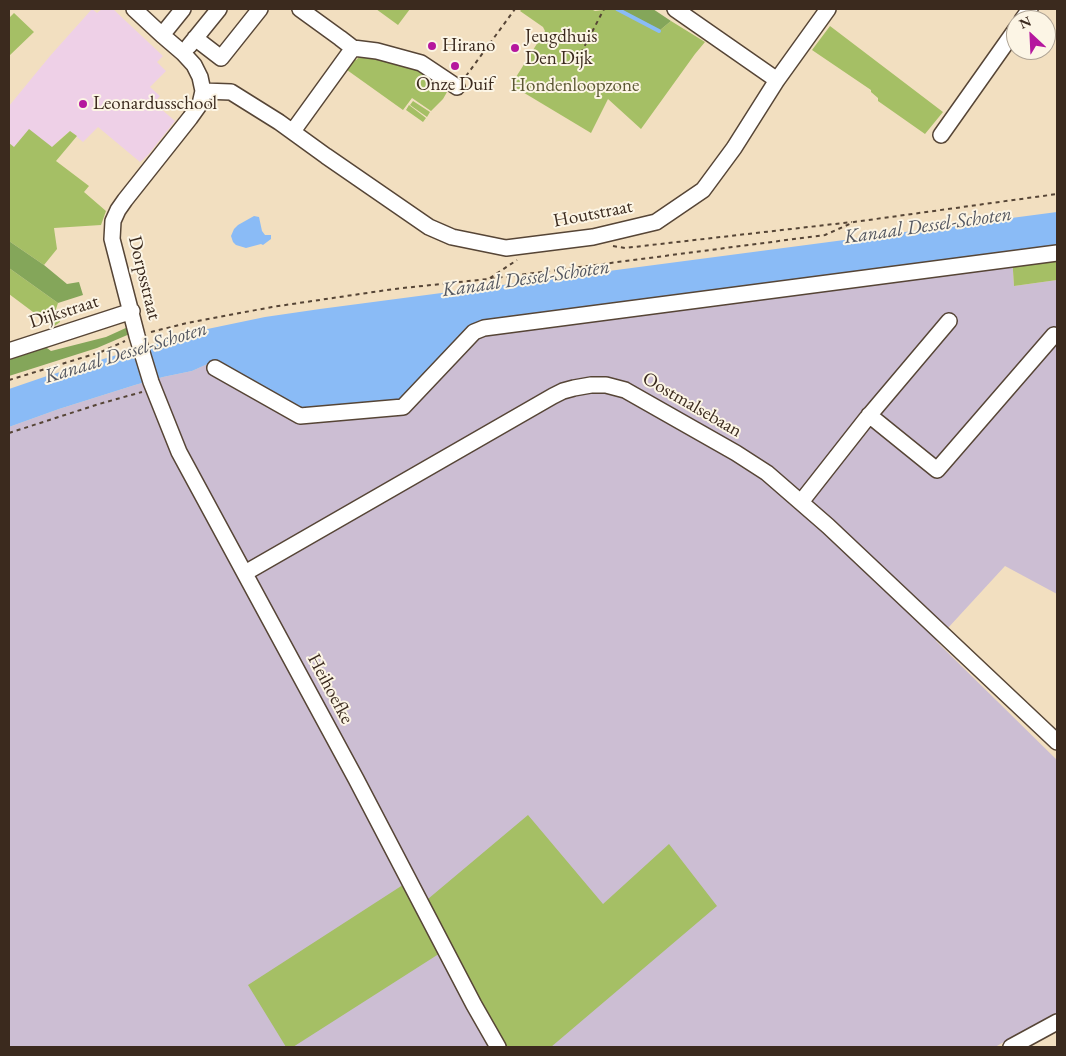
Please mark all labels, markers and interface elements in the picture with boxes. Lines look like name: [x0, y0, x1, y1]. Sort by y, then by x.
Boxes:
north arrow: [1006, 10, 1056, 60]
text: N: [1016, 12, 1034, 33]
place label: Jeugdhuis Den Dijk: [525, 26, 597, 70]
place label: Hirano: [442, 35, 495, 57]
marker: Hirano: [426, 40, 438, 52]
marker: Jeugdhuis Den Dijk: [509, 42, 521, 54]
marker: Onze Duif: [449, 60, 461, 72]
place label: Onze Duif: [416, 74, 494, 96]
park label: Hondenloopzone: [511, 75, 639, 97]
place label: Leonardusschool: [93, 93, 217, 115]
marker: Leonardusschool: [77, 98, 89, 110]
street label: Houtstraat: [551, 195, 635, 233]
water label: Kanaal Dessel-Schoten: [843, 202, 1013, 250]
street label: Dorpsstraat: [123, 234, 165, 322]
water label: Kanaal Dessel-Schoten: [441, 255, 611, 303]
street label: Dijkstraat: [26, 290, 102, 334]
water label: Kanaal Dessel-Schoten: [42, 317, 210, 389]
street label: Oostmalsebaan: [638, 367, 746, 443]
street label: Heihoefke: [302, 650, 358, 728]

